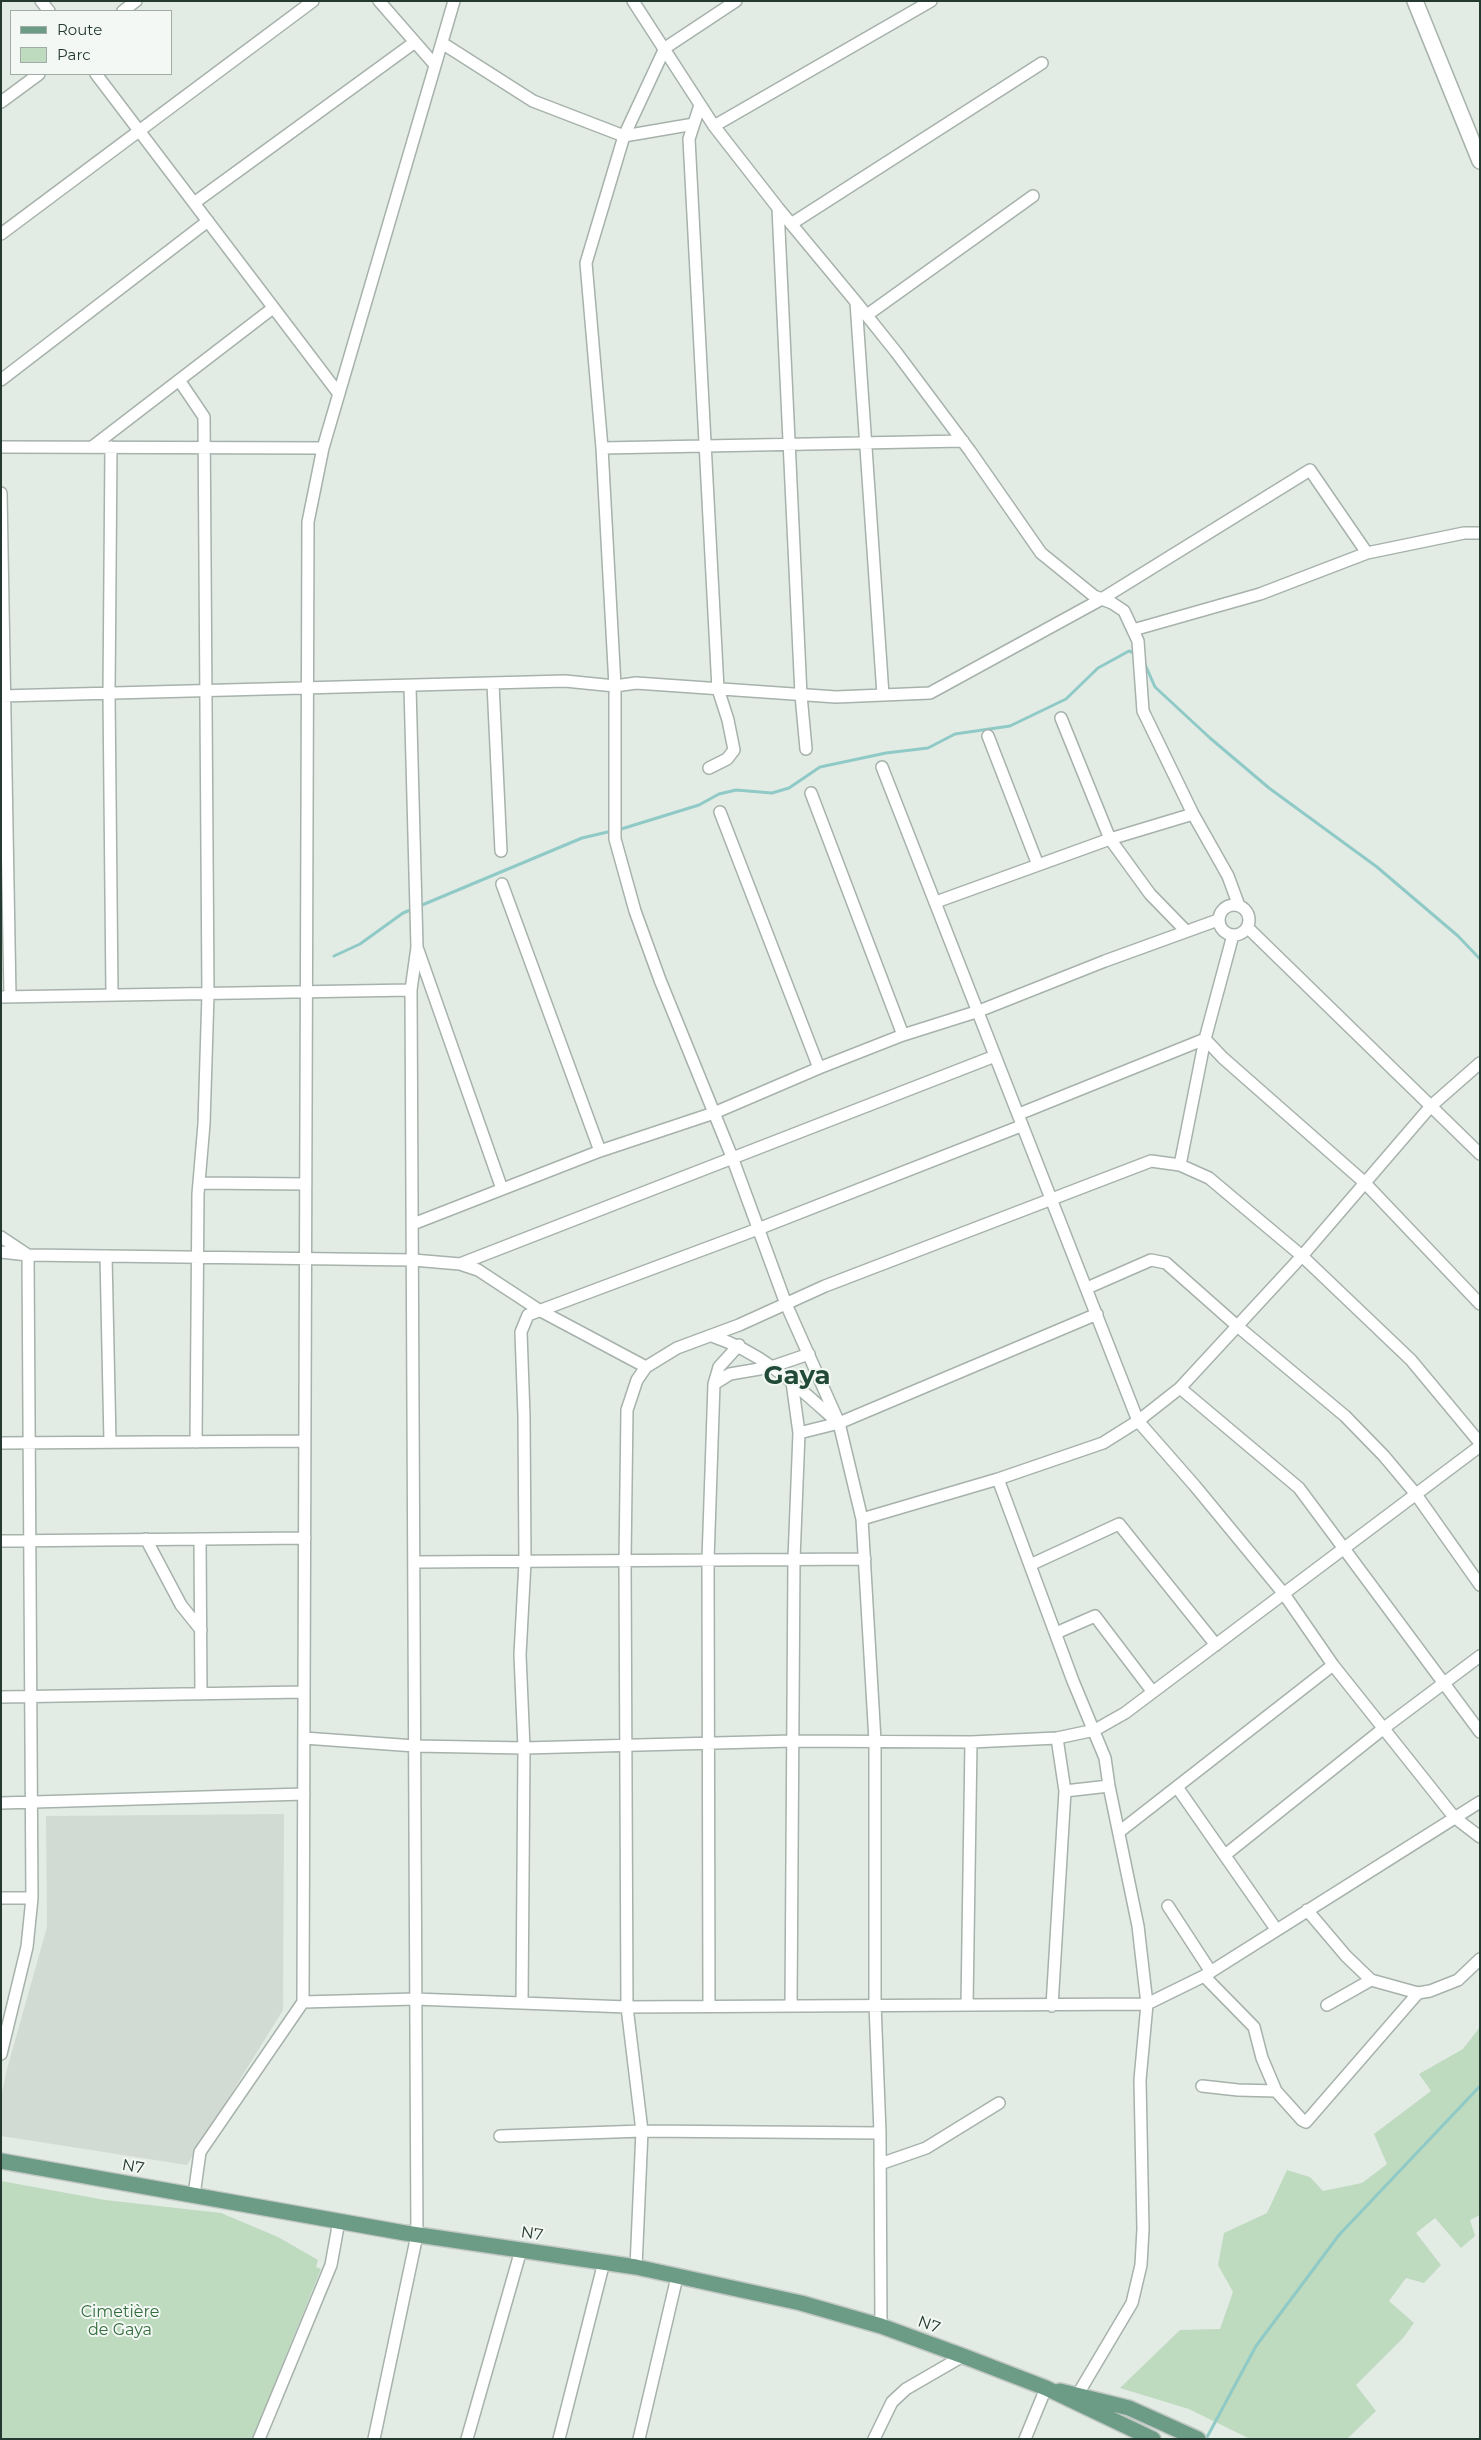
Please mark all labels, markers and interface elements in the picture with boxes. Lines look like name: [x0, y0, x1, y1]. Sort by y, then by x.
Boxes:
legend: [10, 10, 172, 75]
text: Route: [57, 20, 102, 39]
text: Parc: [57, 45, 91, 64]
district label: Gaya: [764, 1360, 830, 1392]
street label: N7: [120, 2156, 146, 2178]
street label: N7: [520, 2223, 544, 2245]
park label: Cimetière de Gaya: [81, 2302, 159, 2340]
street label: N7: [915, 2312, 943, 2338]

